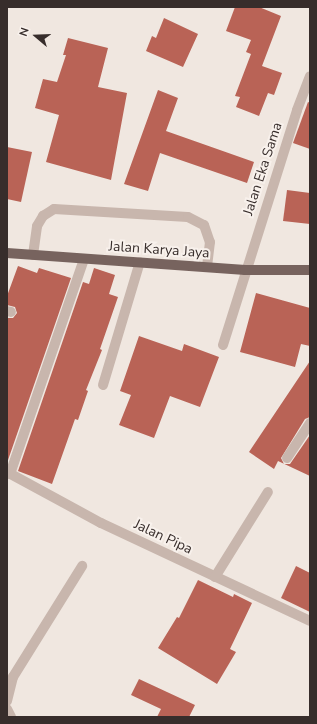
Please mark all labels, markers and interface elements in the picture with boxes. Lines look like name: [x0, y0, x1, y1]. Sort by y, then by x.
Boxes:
north arrow: [16, 16, 56, 56]
text: N: [16, 26, 33, 38]
street label: Jalan Eka Sama: [240, 120, 286, 218]
street label: Jalan Karya Jaya: [108, 238, 210, 262]
street label: Jalan Pipa: [131, 516, 195, 558]

